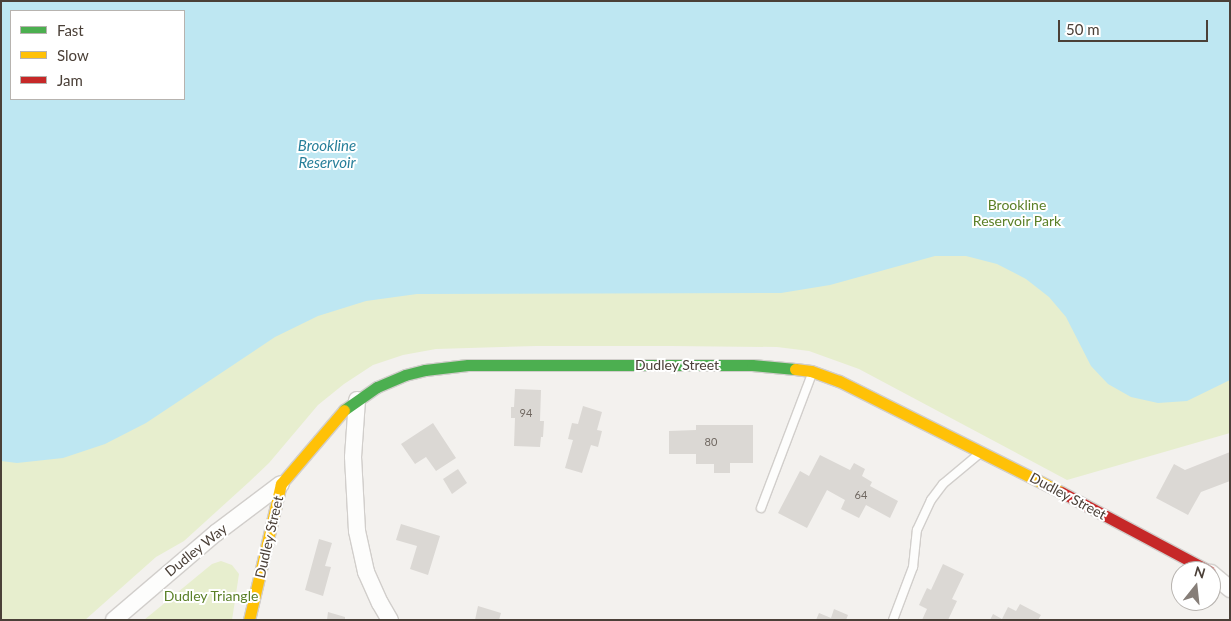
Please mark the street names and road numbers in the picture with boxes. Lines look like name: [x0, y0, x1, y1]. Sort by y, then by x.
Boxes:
street label: Dudley Street: [635, 357, 719, 373]
street label: Dudley Street: [1027, 469, 1109, 523]
street label: Dudley Street: [251, 494, 287, 580]
street label: Dudley Way: [161, 520, 231, 580]

